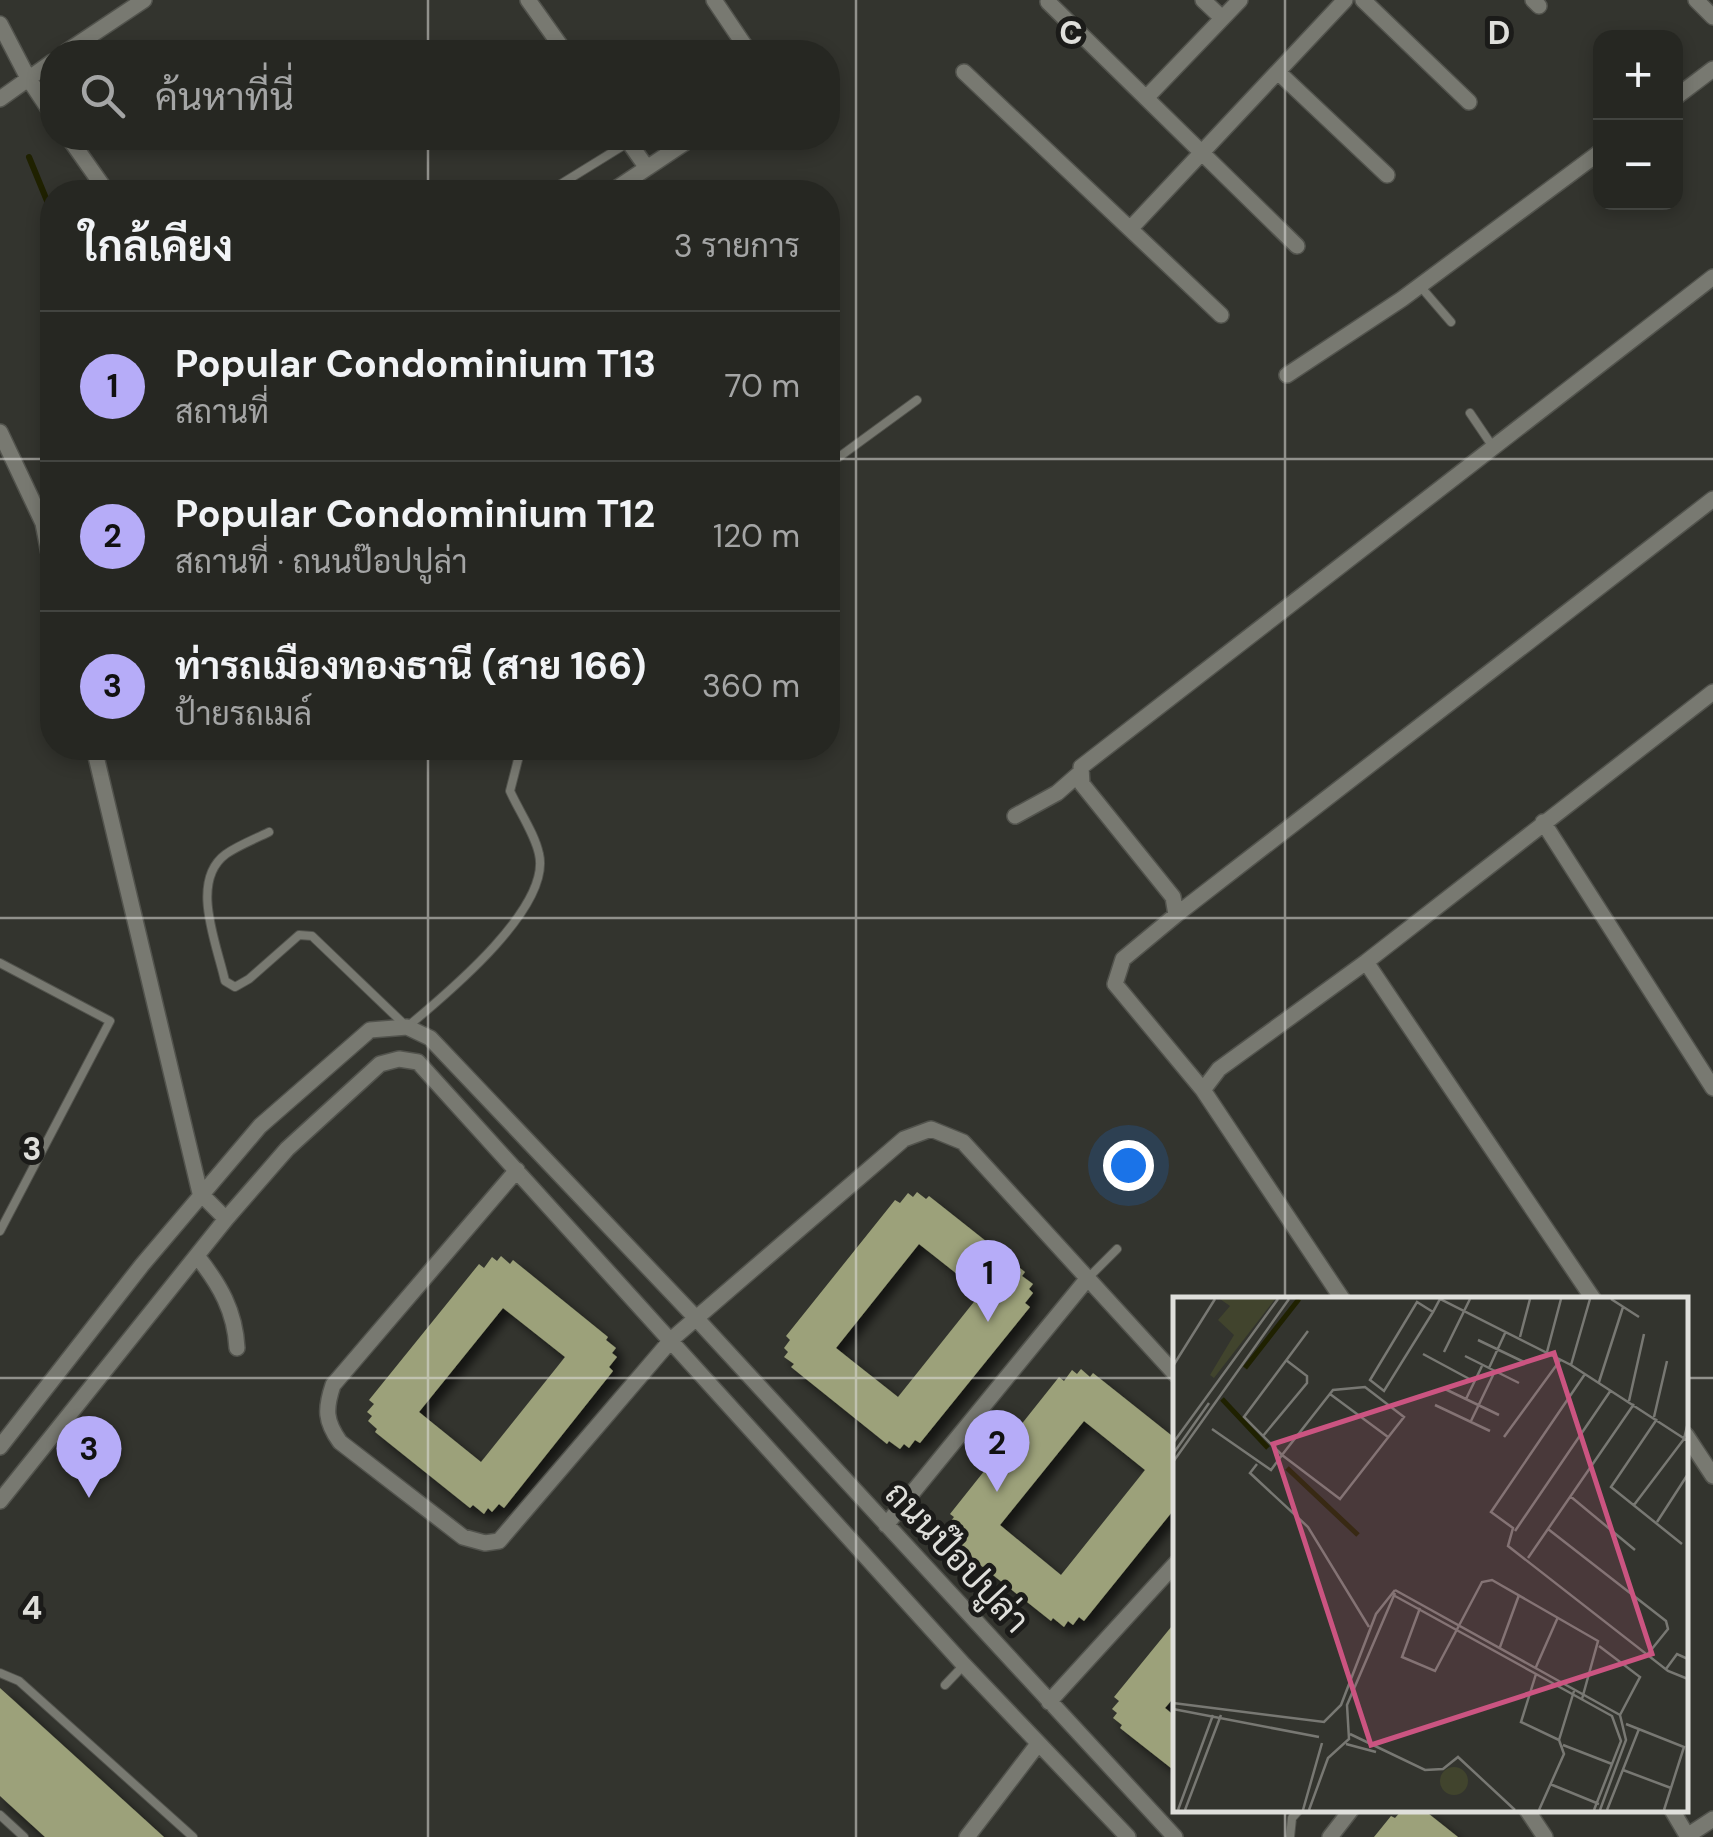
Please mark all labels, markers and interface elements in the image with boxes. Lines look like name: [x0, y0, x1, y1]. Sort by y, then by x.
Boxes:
text: C: [1059, 12, 1083, 54]
text: D: [1488, 12, 1510, 54]
map controls: [1593, 30, 1683, 210]
button: +: [1593, 30, 1683, 120]
search box: [40, 40, 840, 150]
icon: search: [75, 68, 130, 123]
text: ค้นหาที่นี่: [155, 72, 294, 122]
button: −: [1593, 120, 1683, 210]
text: ใกล้เคียง: [80, 219, 233, 274]
text: 3 รายการ: [674, 225, 800, 267]
text: Popular Condominium T13: [175, 339, 656, 389]
text: 1: [107, 365, 118, 407]
text: 70 m: [724, 365, 800, 407]
text: สถานที่: [175, 391, 269, 433]
text: Popular Condominium T12: [175, 489, 655, 539]
text: 2: [103, 515, 122, 557]
text: 120 m: [713, 515, 800, 557]
text: สถานที่ · ถนนป๊อปปูล่า: [175, 541, 468, 583]
text: ท่ารถเมืองทองธานี (สาย 166): [175, 641, 646, 691]
text: 3: [103, 665, 122, 707]
text: 360 m: [702, 665, 800, 707]
text: ป้ายรถเมล์: [175, 693, 312, 735]
text: 3: [22, 1128, 42, 1170]
your location: [1103, 1140, 1154, 1191]
pin: 1: [956, 1240, 1020, 1322]
inset map: [1173, 1297, 1688, 1812]
pin: 2: [964, 1410, 1030, 1492]
pin: 3: [56, 1416, 122, 1498]
street label: ถนนป๊อปปูล่า: [874, 1471, 1039, 1643]
text: 4: [22, 1587, 42, 1629]

